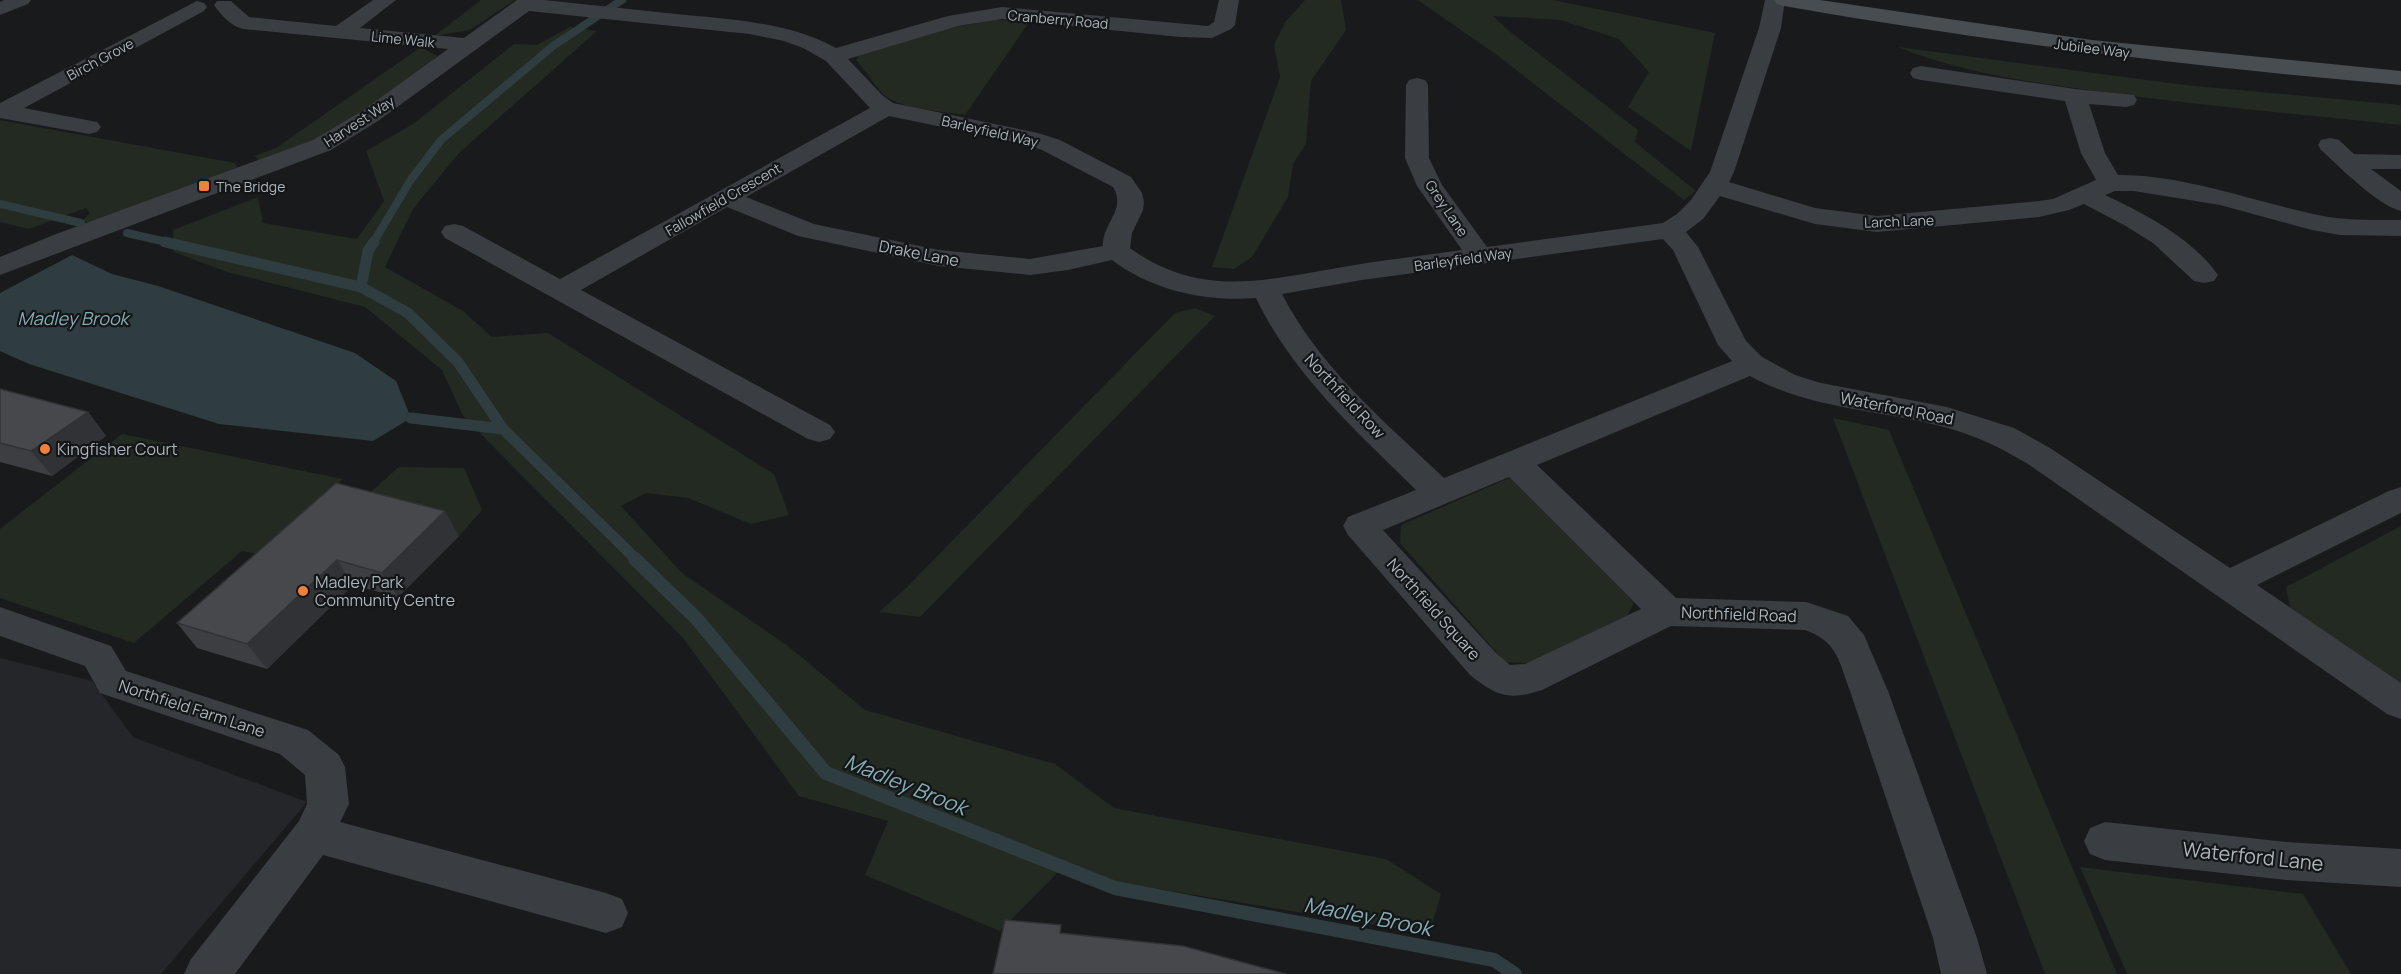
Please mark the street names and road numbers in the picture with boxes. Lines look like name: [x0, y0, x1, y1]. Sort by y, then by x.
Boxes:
street label: Cranberry Road: [1007, 5, 1109, 33]
street label: Lime Walk: [370, 26, 437, 52]
street label: Birch Grove: [63, 33, 137, 85]
street label: Jubilee Way: [2053, 34, 2131, 62]
street label: Harvest Way: [320, 91, 398, 151]
street label: Barleyfield Way: [940, 111, 1041, 151]
street label: Fallowfield Crescent: [662, 158, 785, 240]
street label: Grey Lane: [1421, 176, 1473, 240]
street label: Larch Lane: [1864, 210, 1934, 232]
street label: Drake Lane: [877, 234, 961, 272]
street label: Barleyfield Way: [1413, 243, 1514, 275]
street label: Northfield Row: [1300, 349, 1390, 443]
street label: Waterford Road: [1838, 386, 1956, 430]
street label: Northfield Square: [1382, 553, 1486, 665]
street label: Northfield Road: [1681, 601, 1797, 627]
street label: Northfield Farm Lane: [116, 674, 268, 742]
street label: Waterford Lane: [2181, 835, 2325, 877]

